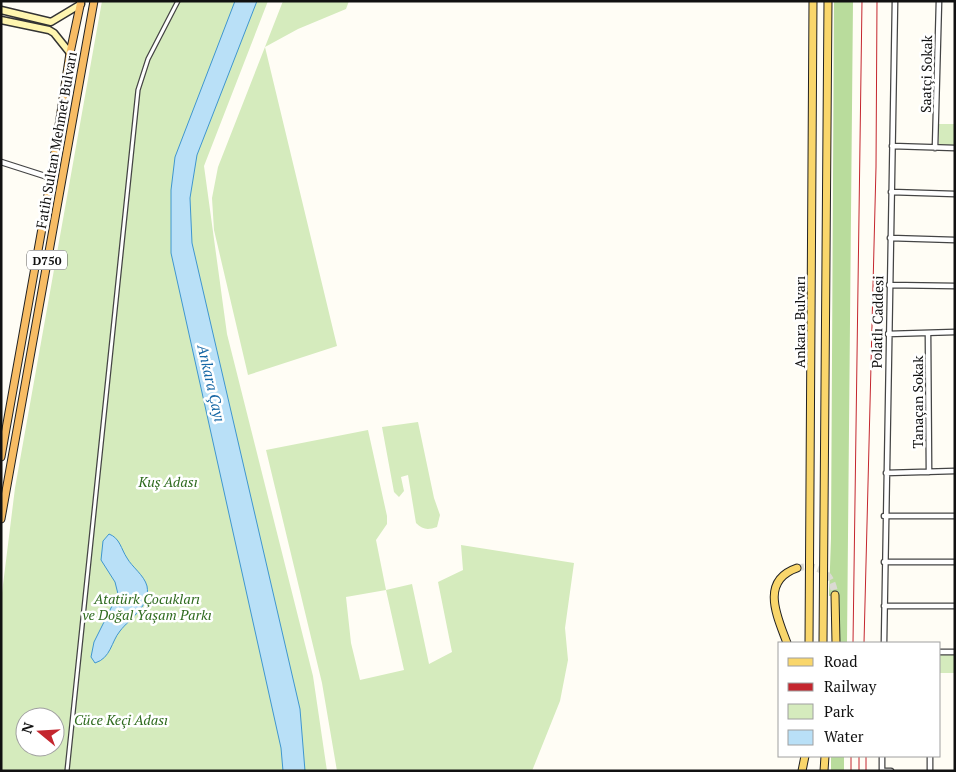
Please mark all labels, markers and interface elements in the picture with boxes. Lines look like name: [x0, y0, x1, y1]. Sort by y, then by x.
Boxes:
street label: Saatçi Sokak: [916, 34, 936, 113]
street label: Fatih Sultan Mehmet Bulvarı: [31, 50, 81, 230]
road number: D750: [27, 250, 67, 270]
street label: Polatlı Caddesi: [867, 275, 887, 369]
street label: Ankara Bulvarı: [790, 276, 809, 368]
water label: Ankara Çayı: [193, 341, 231, 424]
street label: Tanaçan Sokak: [908, 355, 927, 448]
park label: Kuş Adası: [137, 472, 198, 491]
park label: Atatürk Çocukları ve Doğal Yaşam Parkı: [82, 589, 212, 624]
legend: [778, 642, 941, 757]
text: Road: [824, 651, 857, 671]
text: Railway: [824, 676, 877, 696]
text: Park: [824, 701, 854, 721]
north arrow: [15, 707, 65, 757]
park label: Cüce Keçi Adası: [74, 710, 168, 729]
text: N: [16, 719, 38, 736]
text: Water: [824, 726, 864, 746]

